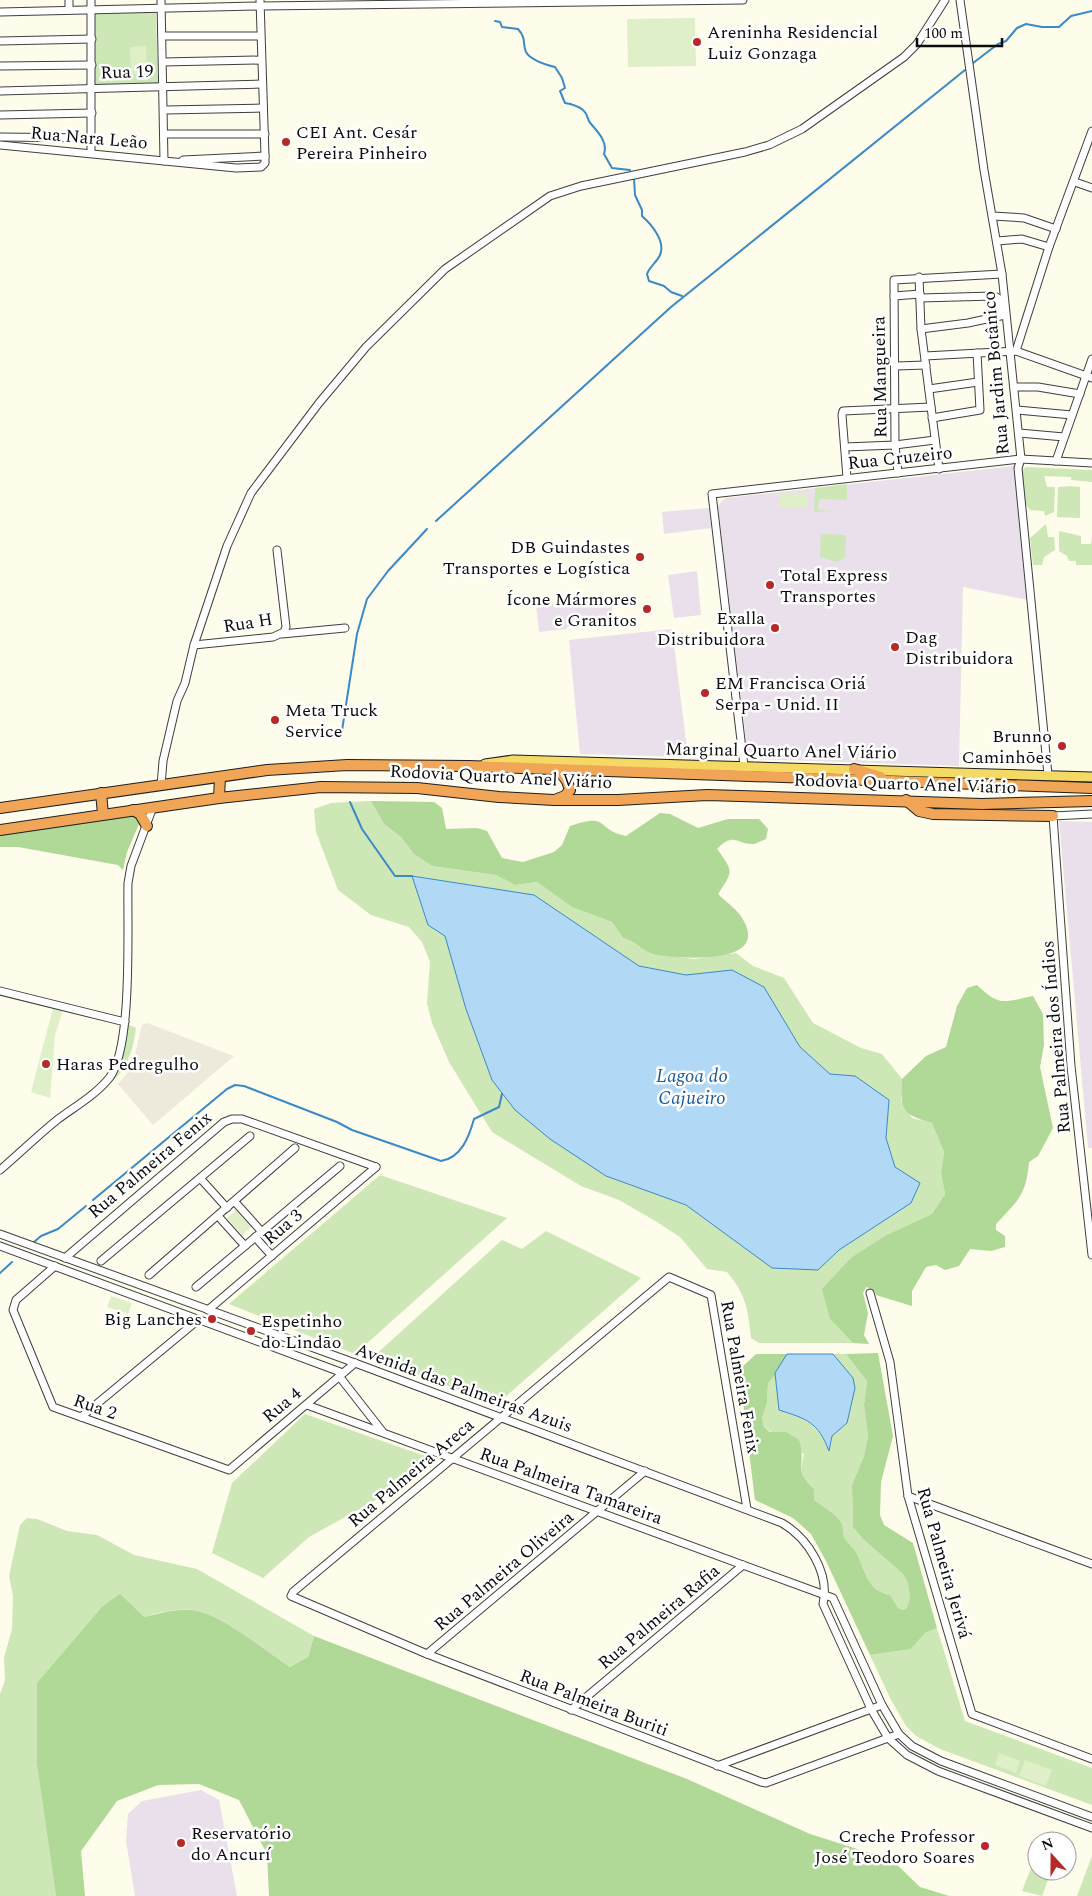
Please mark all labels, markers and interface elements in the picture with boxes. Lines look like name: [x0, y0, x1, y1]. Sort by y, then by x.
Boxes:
scale bar: [917, 15, 1002, 47]
place label: Areninha Residencial Luiz Gonzaga: [707, 19, 878, 67]
text: 100 m: [924, 22, 963, 45]
marker: Areninha Residencial Luiz Gonzaga: [691, 36, 703, 48]
street label: Rua 19: [100, 58, 154, 86]
street label: Rua Nara Leão: [29, 119, 149, 157]
place label: CEI Ant. Cesár Pereira Pinheiro: [296, 119, 427, 167]
marker: CEI Ant. Cesár Pereira Pinheiro: [280, 136, 292, 148]
street label: Rua Jardim Botânico: [975, 290, 1017, 456]
street label: Rua Mangueira: [865, 316, 895, 438]
street label: Rua Cruzeiro: [846, 439, 954, 477]
place label: DB Guindastes Transportes e Logística: [443, 534, 630, 582]
marker: DB Guindastes Transportes e Logística: [634, 551, 646, 563]
place label: Total Express Transportes: [780, 562, 888, 610]
marker: Total Express Transportes: [764, 579, 776, 591]
place label: Ícone Mármores e Granitos: [506, 586, 637, 634]
marker: Ícone Mármores e Granitos: [641, 603, 653, 615]
place label: Exalla Distribuidora: [657, 605, 765, 653]
street label: Rua H: [221, 606, 275, 640]
marker: Exalla Distribuidora: [769, 622, 781, 634]
place label: Dag Distribuidora: [905, 624, 1013, 672]
marker: Dag Distribuidora: [889, 641, 901, 653]
place label: EM Francisca Oriá Serpa - Unid. II: [715, 670, 866, 718]
marker: EM Francisca Oriá Serpa - Unid. II: [699, 687, 711, 699]
place label: Meta Truck Service: [285, 697, 378, 745]
marker: Meta Truck Service: [269, 714, 281, 726]
place label: Brunno Caminhões: [962, 723, 1052, 771]
street label: Marginal Quarto Anel Viário: [665, 735, 897, 767]
marker: Brunno Caminhões: [1056, 740, 1068, 752]
street label: Rodovia Quarto Anel Viário: [389, 758, 613, 796]
street label: Rodovia Quarto Anel Viário: [793, 767, 1017, 801]
street label: Rua Palmeira dos Índios: [1034, 939, 1078, 1135]
place label: Haras Pedregulho: [56, 1051, 199, 1078]
marker: Haras Pedregulho: [40, 1058, 52, 1070]
water label: Lagoa do Cajueiro: [656, 1062, 728, 1113]
street label: Rua Palmeira Fenix: [82, 1105, 218, 1225]
street label: Rua 3: [257, 1202, 309, 1252]
street label: Rua Palmeira Fenix: [713, 1298, 767, 1456]
place label: Big Lanches: [104, 1306, 202, 1333]
place label: Espetinho do Lindão: [261, 1308, 342, 1356]
marker: Big Lanches: [206, 1313, 218, 1325]
marker: Espetinho do Lindão: [245, 1325, 257, 1337]
street label: Avenida das Palmeiras Azuis: [352, 1336, 576, 1440]
street label: Rua 4: [256, 1380, 308, 1430]
street label: Rua 2: [70, 1387, 120, 1427]
street label: Rua Palmeira Areca: [342, 1412, 480, 1534]
street label: Rua Palmeira Tamareira: [476, 1440, 666, 1532]
street label: Rua Palmeira Jerivá: [909, 1484, 979, 1642]
street label: Rua Palmeira Oliveira: [428, 1504, 580, 1638]
street label: Rua Palmeira Rafia: [592, 1558, 726, 1676]
street label: Rua Palmeira Buriti: [516, 1662, 672, 1744]
place label: Reservatório do Ancurí: [191, 1820, 291, 1868]
place label: Creche Professor José Teodoro Soares: [815, 1823, 975, 1871]
north arrow: [1027, 1831, 1077, 1881]
text: N: [1038, 1832, 1057, 1856]
marker: Reservatório do Ancurí: [175, 1837, 187, 1849]
marker: Creche Professor José Teodoro Soares: [979, 1840, 991, 1852]

